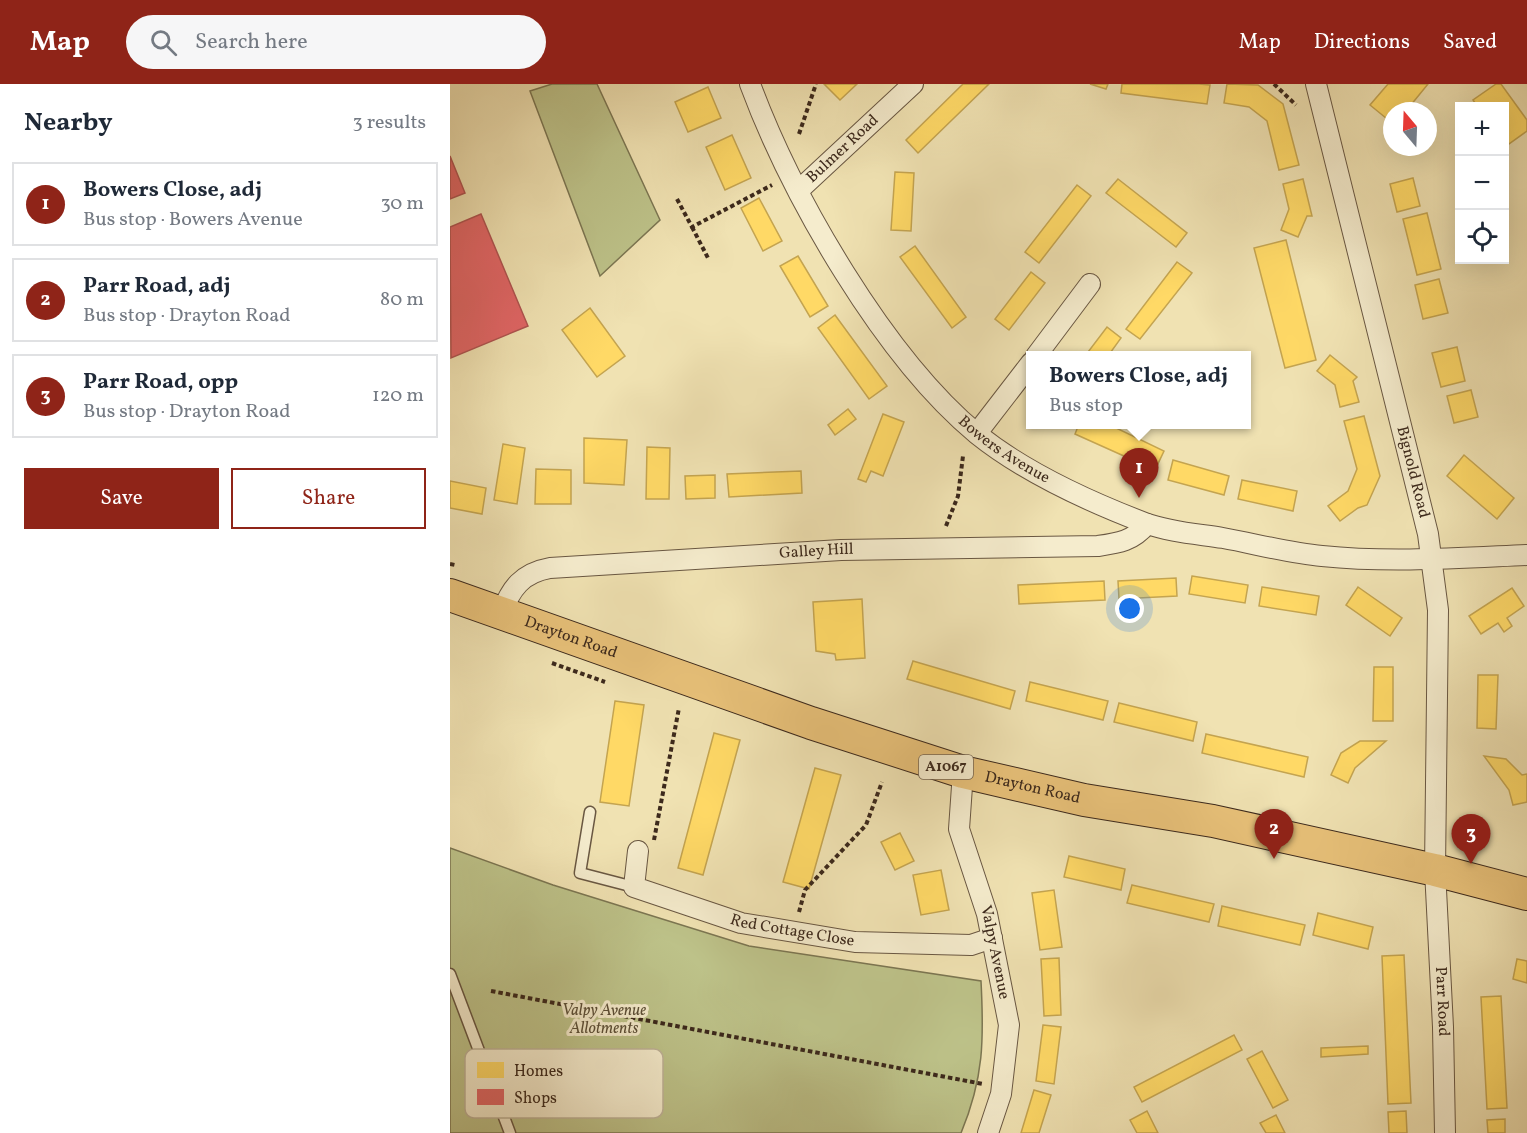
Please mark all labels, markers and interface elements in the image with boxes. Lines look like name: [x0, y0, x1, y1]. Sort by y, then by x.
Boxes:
search box: [126, 15, 546, 69]
text: Map: [30, 23, 90, 62]
icon: search: [147, 26, 180, 59]
text: Search here: [195, 27, 308, 58]
text: Map: [1239, 28, 1281, 57]
text: Directions: [1314, 28, 1410, 57]
text: Saved: [1443, 28, 1497, 57]
north arrow: [1383, 102, 1437, 156]
map controls: [1455, 102, 1509, 264]
button: +: [1455, 102, 1509, 156]
text: Nearby: [24, 105, 113, 141]
text: 3 results: [352, 109, 426, 137]
street label: Bulmer Road: [802, 110, 884, 188]
button: −: [1455, 156, 1509, 210]
text: Bowers Close, adj: [83, 175, 262, 206]
text: 1: [41, 190, 50, 218]
text: 30 m: [380, 190, 424, 218]
text: Bus stop · Bowers Avenue: [83, 206, 303, 234]
button: locate: [1455, 210, 1509, 264]
text: Parr Road, adj: [83, 271, 230, 302]
text: 2: [40, 286, 51, 314]
text: 80 m: [380, 286, 424, 314]
text: Bus stop · Drayton Road: [83, 302, 290, 330]
popup: [1026, 351, 1251, 429]
text: Bowers Close, adj: [1049, 361, 1228, 392]
text: Parr Road, opp: [83, 367, 238, 398]
text: 3: [40, 382, 51, 410]
text: 120 m: [372, 382, 424, 410]
text: Bus stop: [1049, 392, 1123, 420]
text: Bus stop · Drayton Road: [83, 398, 290, 426]
street label: Bowers Avenue: [953, 411, 1053, 489]
street label: Bignold Road: [1391, 424, 1435, 520]
pin: 1: [1120, 448, 1158, 498]
button: Save: [24, 468, 219, 529]
button: Share: [231, 468, 426, 529]
street label: Galley Hill: [778, 539, 854, 565]
your location: [1115, 594, 1144, 623]
street label: Drayton Road: [521, 611, 620, 664]
road number: A1067: [919, 755, 973, 779]
street label: Drayton Road: [982, 766, 1082, 810]
pin: 2: [1254, 810, 1294, 859]
pin: 3: [1452, 814, 1490, 864]
street label: Valpy Avenue: [974, 903, 1015, 1001]
street label: Red Cottage Close: [727, 909, 856, 953]
street label: Parr Road: [1429, 966, 1454, 1037]
park label: Valpy Avenue Allotments: [562, 1000, 646, 1040]
legend: [465, 1049, 663, 1118]
text: Homes: [514, 1061, 563, 1083]
text: Shops: [514, 1088, 557, 1110]

